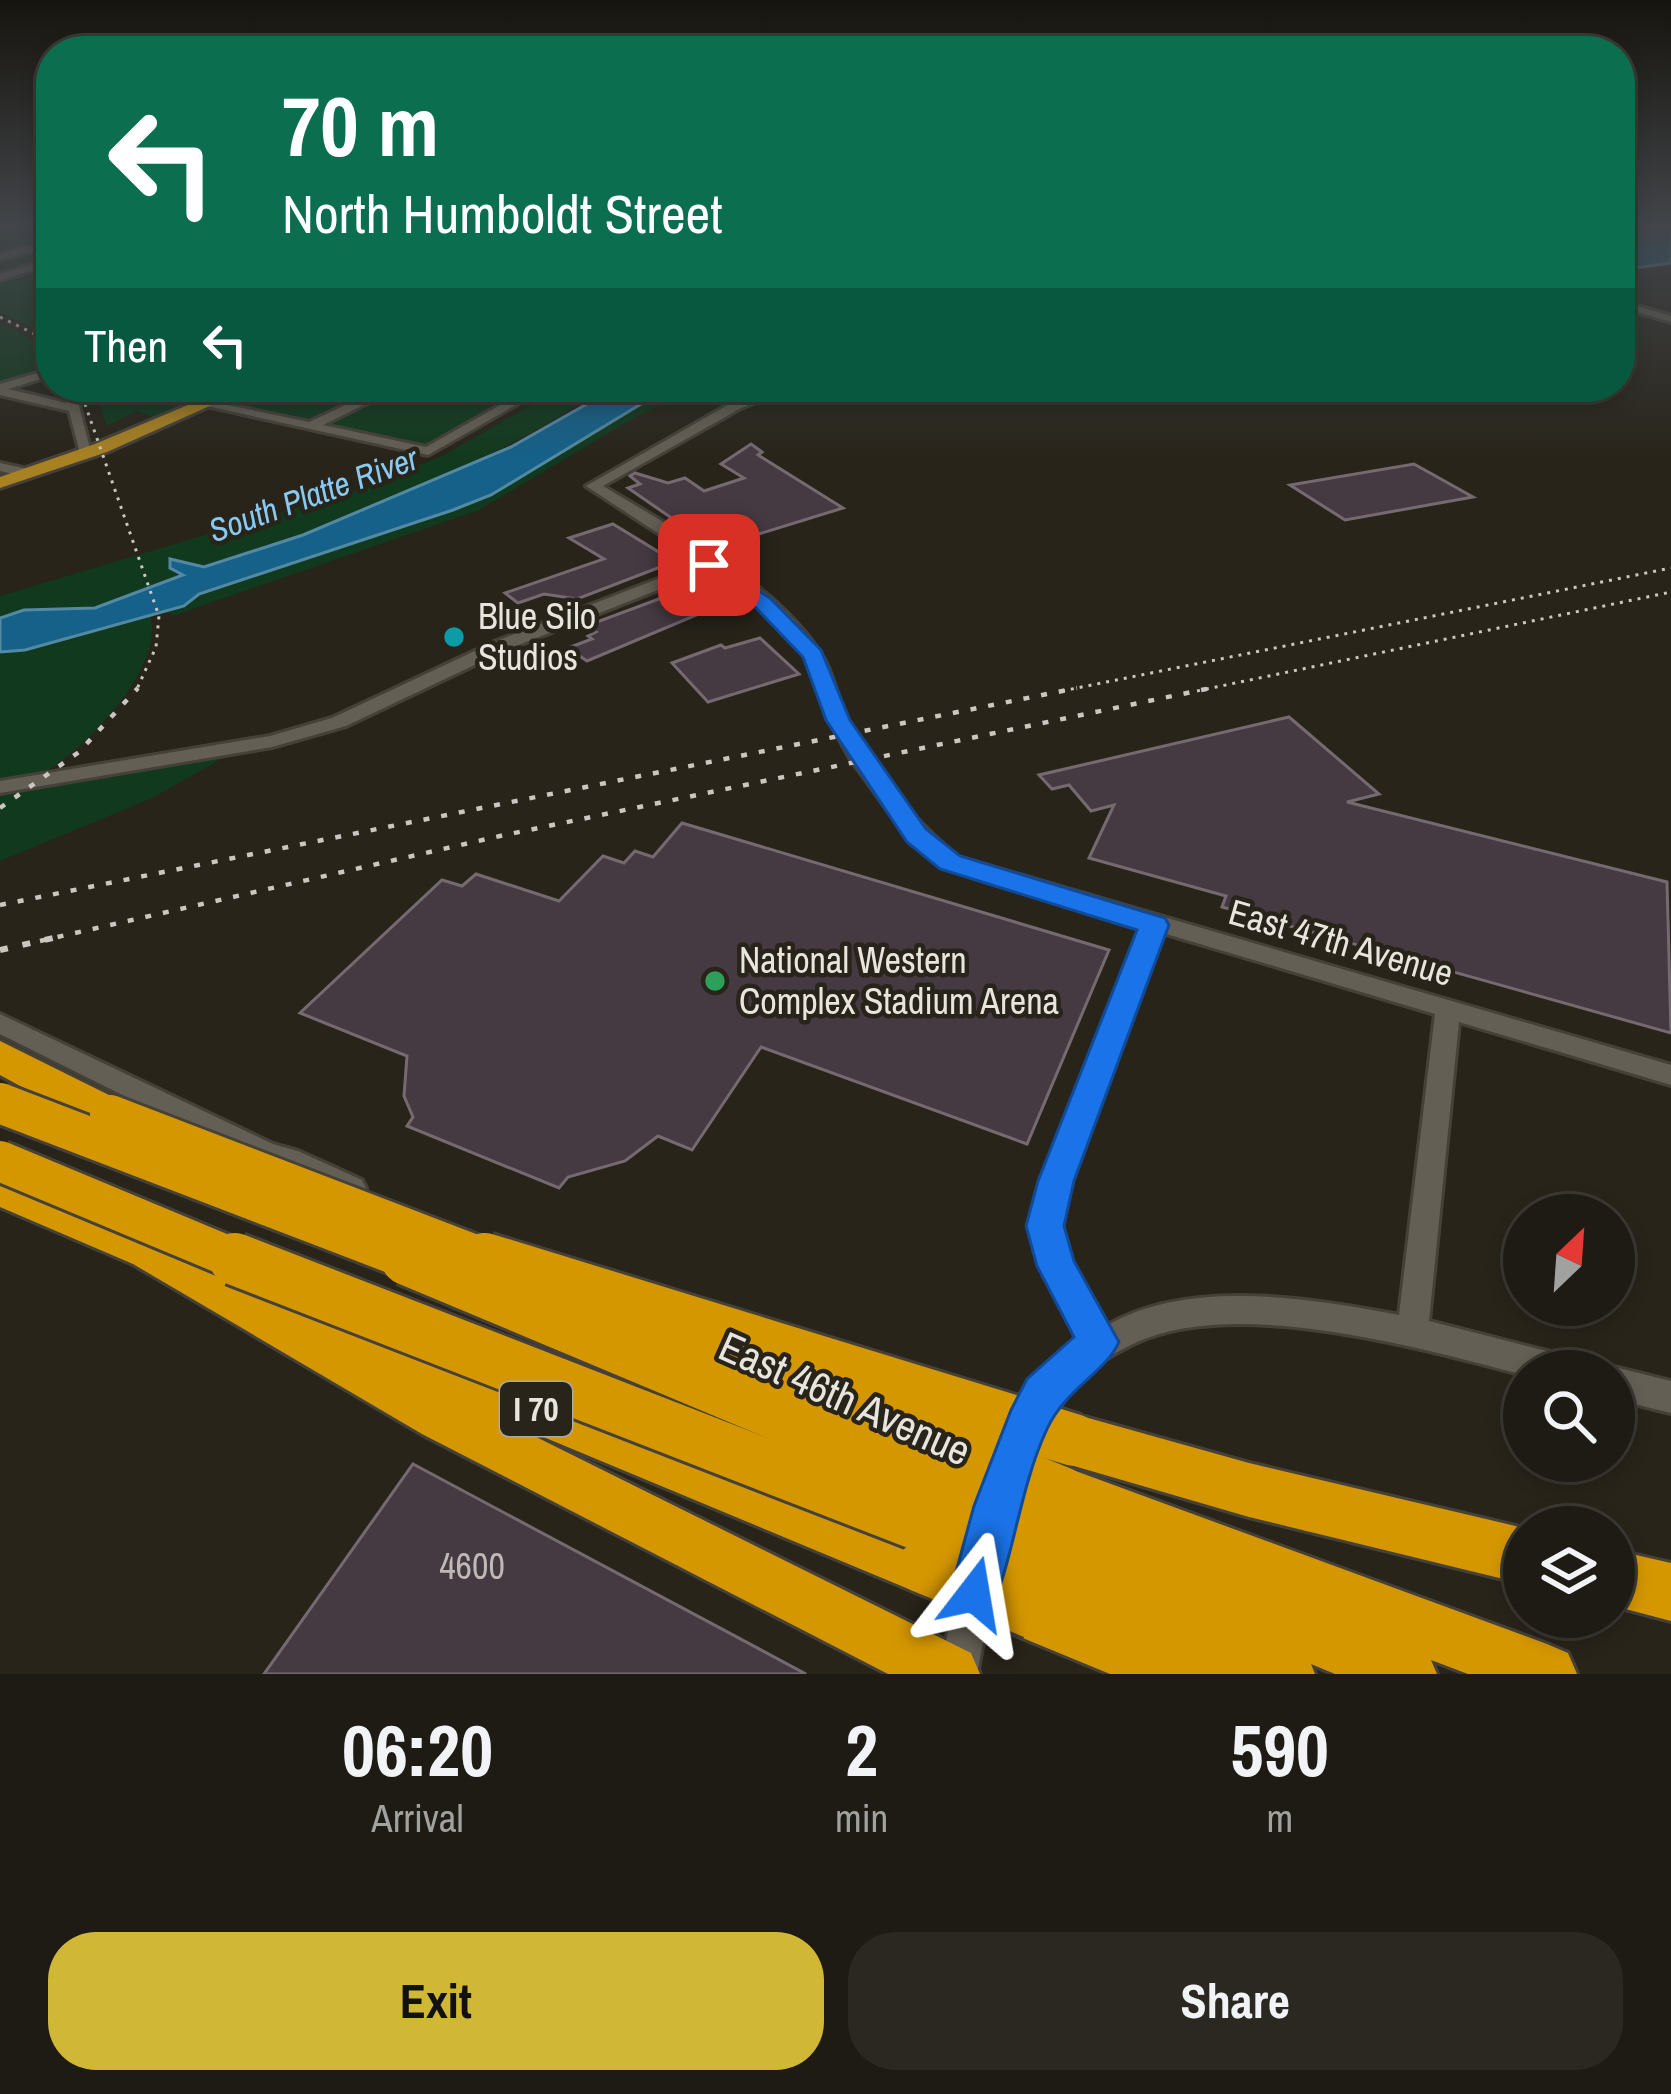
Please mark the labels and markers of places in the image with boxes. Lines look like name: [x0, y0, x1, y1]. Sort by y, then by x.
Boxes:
pin: [658, 514, 760, 616]
place label: Blue Silo Studios: [478, 592, 596, 681]
marker: Blue Silo Studios: [441, 624, 467, 650]
place label: National Western Complex Stadium Arena: [739, 936, 1059, 1025]
marker: National Western Complex Stadium Arena: [702, 968, 728, 994]

